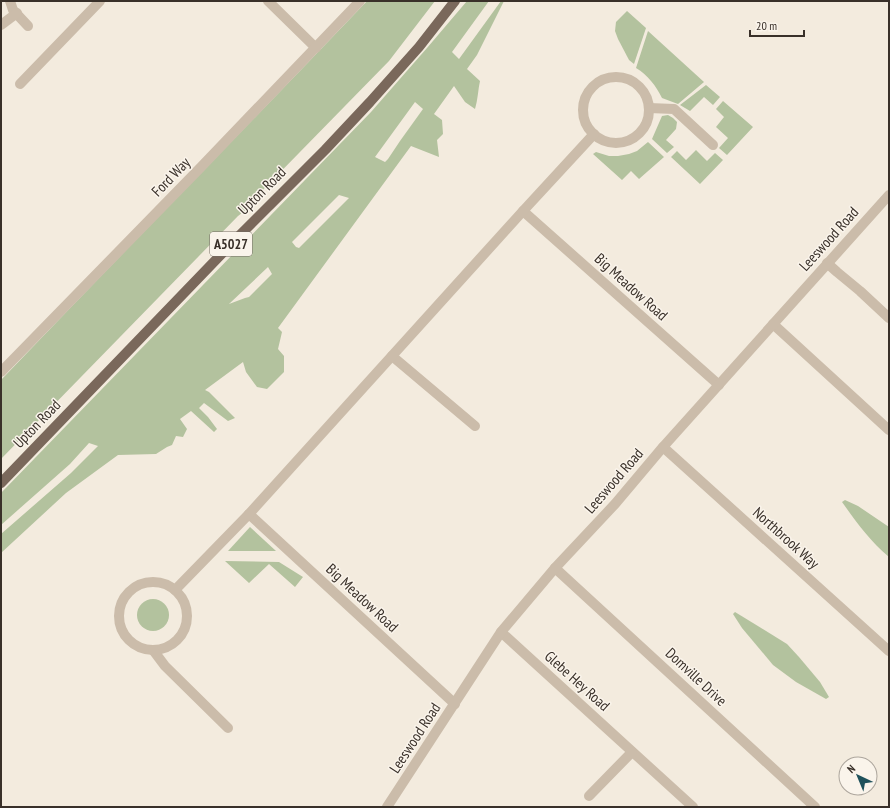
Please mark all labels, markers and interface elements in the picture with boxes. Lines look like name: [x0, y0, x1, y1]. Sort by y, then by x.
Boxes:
scale bar: [750, 12, 804, 38]
text: 20 m: [756, 18, 777, 33]
street label: Ford Way: [147, 153, 194, 200]
street label: Upton Road: [234, 163, 290, 219]
street label: Leeswood Road: [795, 203, 862, 275]
road number: A5027: [210, 232, 252, 256]
street label: Big Meadow Road: [591, 249, 672, 324]
street label: Upton Road: [9, 395, 64, 452]
street label: Leeswood Road: [580, 444, 647, 517]
street label: Northbrook Way: [749, 503, 824, 573]
street label: Big Meadow Road: [322, 559, 402, 636]
street label: Domville Drive: [662, 643, 731, 710]
street label: Glebe Hey Road: [541, 646, 614, 715]
street label: Leeswood Road: [385, 699, 444, 776]
north arrow: [838, 756, 878, 796]
text: N: [844, 762, 858, 776]

